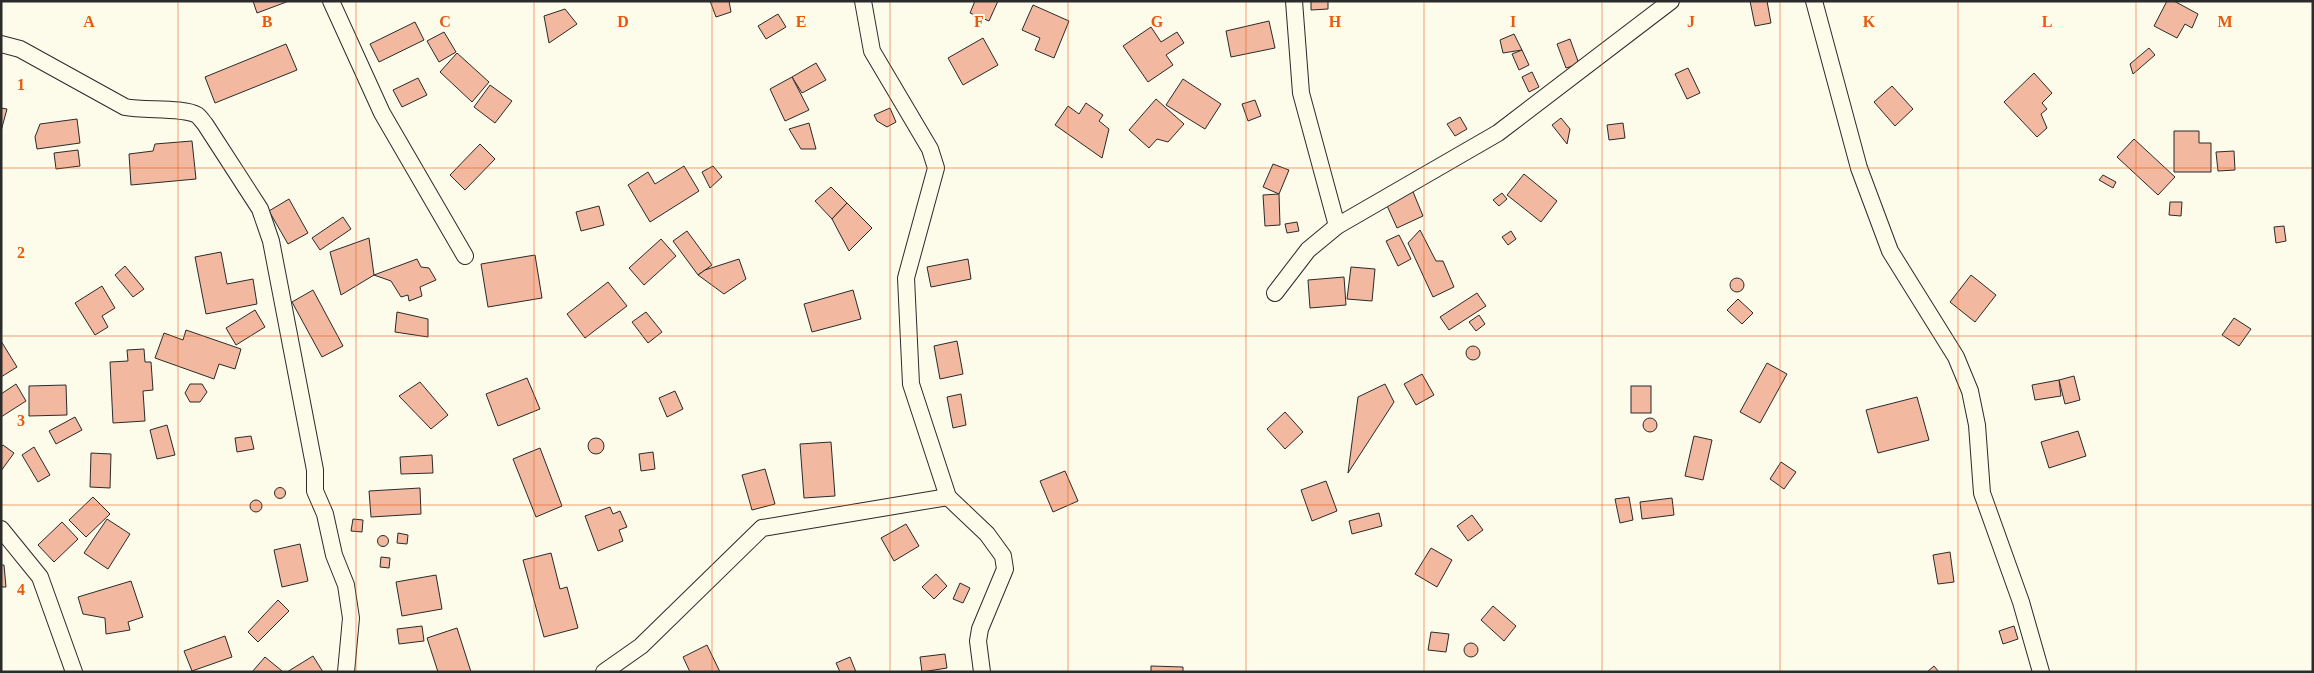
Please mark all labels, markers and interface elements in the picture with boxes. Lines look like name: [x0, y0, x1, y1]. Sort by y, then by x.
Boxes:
text: A: [83, 13, 95, 30]
text: B: [262, 13, 273, 30]
text: C: [439, 13, 451, 30]
text: D: [617, 13, 629, 30]
text: E: [796, 13, 806, 30]
text: F: [974, 13, 984, 30]
text: G: [1151, 13, 1164, 30]
text: H: [1329, 13, 1342, 30]
text: I: [1510, 13, 1516, 30]
text: J: [1687, 13, 1695, 30]
text: K: [1863, 13, 1876, 30]
text: L: [2042, 13, 2052, 30]
text: M: [2217, 13, 2233, 30]
text: 1: [17, 76, 25, 93]
text: 2: [17, 244, 25, 261]
text: 3: [17, 412, 25, 429]
text: 4: [17, 581, 25, 598]

